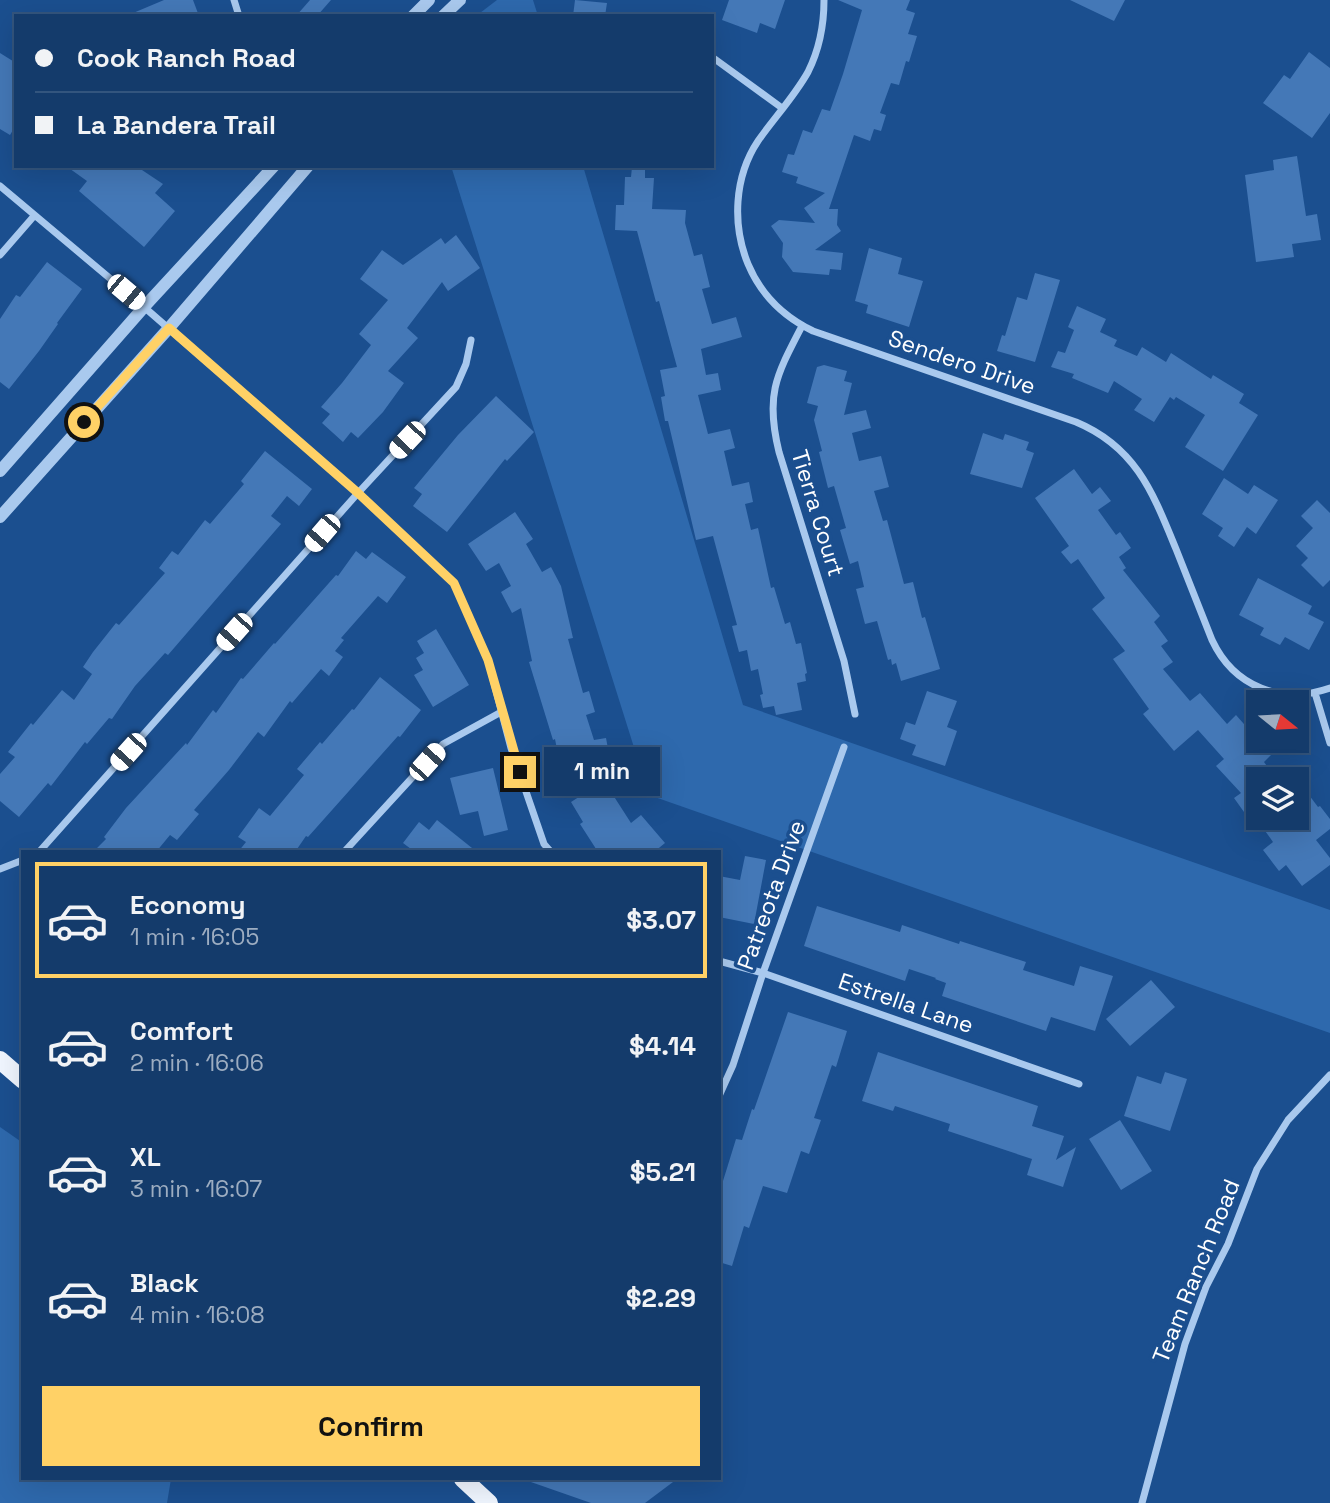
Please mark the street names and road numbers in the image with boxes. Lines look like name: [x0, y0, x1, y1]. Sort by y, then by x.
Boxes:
street label: Sendero Drive: [884, 323, 1040, 401]
street label: Tierra Court: [785, 446, 851, 580]
street label: Patreota Drive: [730, 816, 812, 974]
street label: Estrella Lane: [834, 966, 978, 1040]
street label: Team Ranch Road: [1145, 1175, 1247, 1367]

